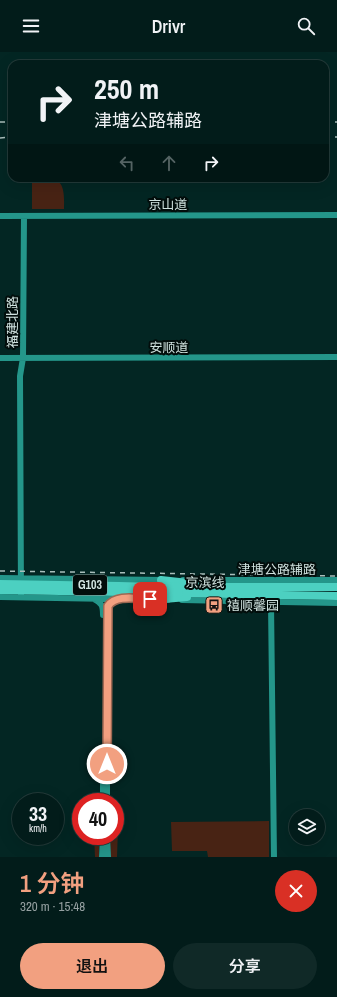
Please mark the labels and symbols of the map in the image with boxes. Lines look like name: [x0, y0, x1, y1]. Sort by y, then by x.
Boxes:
street label: 京山道: [148, 196, 188, 213]
street label: 福建北路: [4, 296, 21, 348]
street label: 安顺道: [149, 339, 189, 356]
street label: 津塘公路辅路: [238, 561, 316, 578]
street label: 京滨线: [185, 574, 225, 591]
road number: G103: [73, 575, 107, 595]
pin: [133, 582, 167, 616]
bus stop icon: 禧顺馨园: [204, 595, 224, 615]
place label: 禧顺馨园: [227, 597, 279, 614]
position arrow: [86, 743, 128, 785]
speed limit sign: 40: [72, 793, 124, 845]

